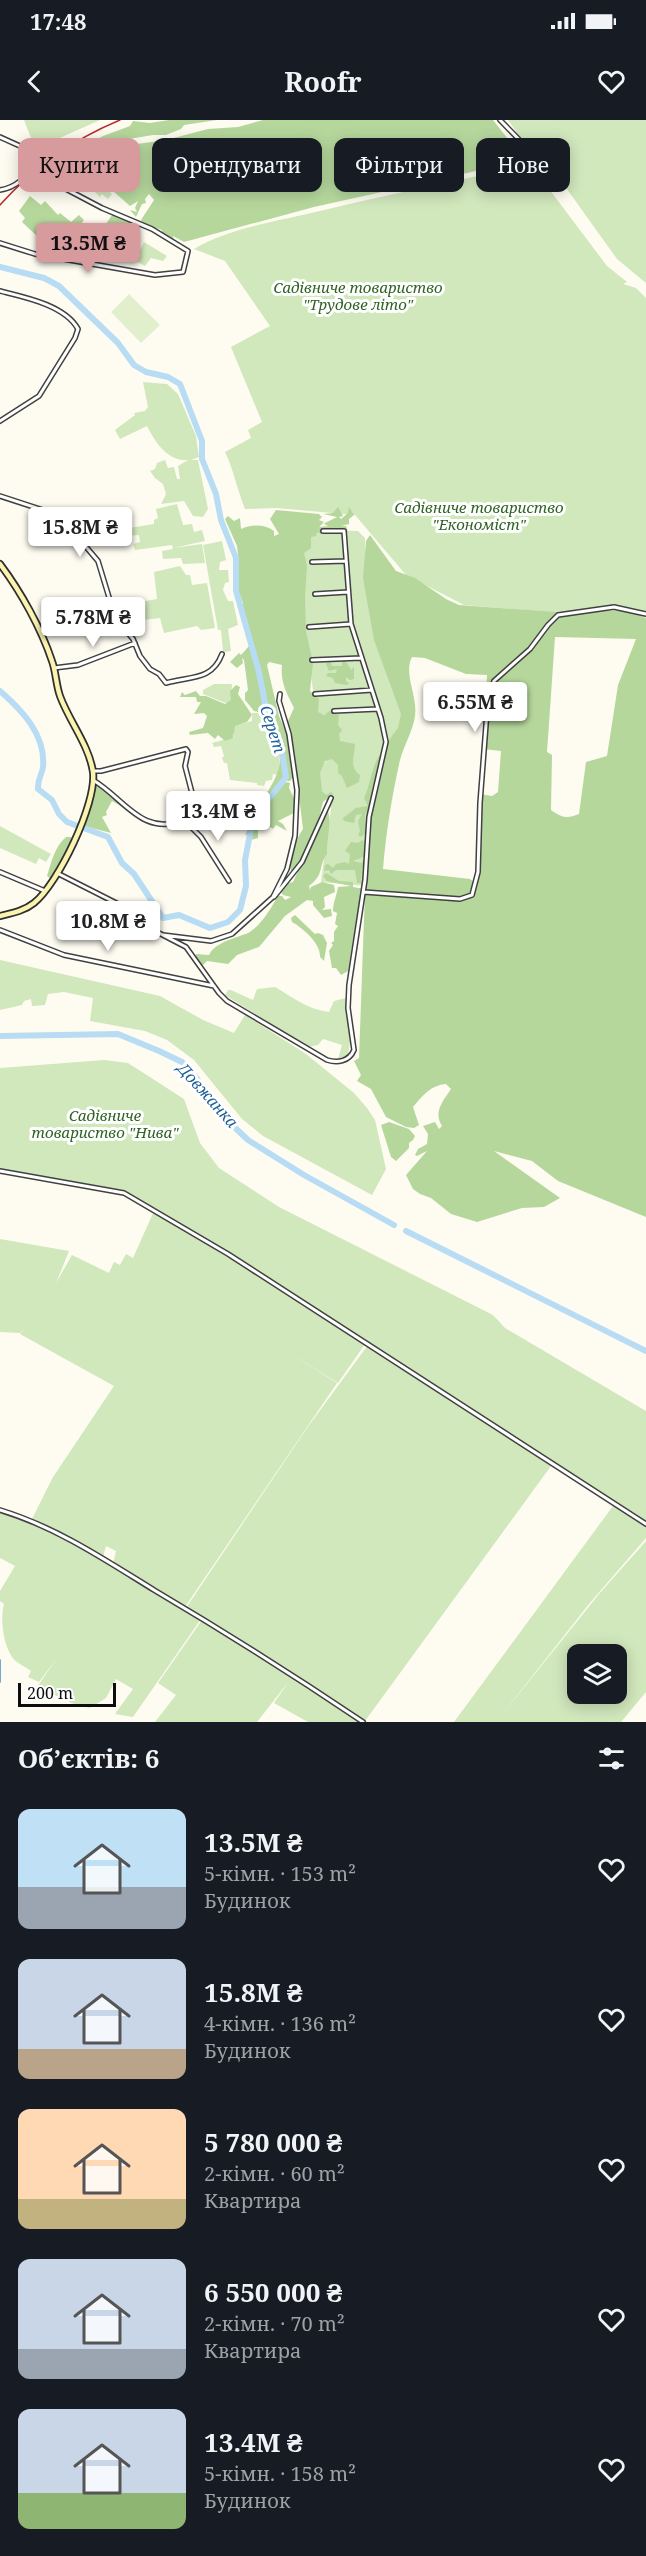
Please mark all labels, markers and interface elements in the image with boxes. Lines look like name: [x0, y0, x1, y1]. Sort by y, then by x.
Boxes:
text: 17:48: [30, 6, 86, 36]
text: Roofr: [284, 63, 362, 100]
icon: back: [18, 65, 51, 98]
icon: heart: [595, 65, 628, 98]
chip: Купити: [18, 138, 140, 192]
chip: Орендувати: [152, 138, 322, 192]
chip: Фільтри: [334, 138, 464, 192]
chip: Нове: [476, 138, 570, 192]
pin: 13.5M ₴: [33, 223, 143, 274]
text: 13.5M ₴: [50, 229, 126, 256]
park label: Садівниче товариство "Трудове літо": [273, 277, 443, 314]
park label: Садівниче товариство "Економіст": [394, 497, 564, 534]
pin: 15.8M ₴: [25, 507, 135, 558]
text: 15.8M ₴: [42, 513, 118, 540]
pin: 5.78M ₴: [38, 597, 148, 648]
text: 5.78M ₴: [55, 603, 131, 630]
pin: 6.55M ₴: [420, 682, 530, 733]
text: 6.55M ₴: [437, 688, 513, 715]
water label: Серет: [255, 702, 291, 756]
pin: 13.4M ₴: [163, 791, 273, 842]
text: 13.4M ₴: [180, 797, 256, 824]
pin: 10.8M ₴: [53, 901, 163, 952]
text: 10.8M ₴: [70, 907, 146, 934]
water label: Довжанка: [172, 1056, 243, 1132]
park label: Садівниче товариство "Нива": [32, 1105, 179, 1142]
map controls: [567, 1644, 627, 1704]
button: layers: [567, 1644, 627, 1704]
scale bar: [18, 1680, 116, 1708]
text: 200 m: [27, 1682, 73, 1704]
text: Об’єктів: 6: [18, 1740, 160, 1776]
icon: filters: [595, 1742, 628, 1775]
text: 13.5M ₴: [204, 1824, 302, 1860]
icon: home: [66, 1833, 138, 1905]
icon: heart: [595, 1853, 628, 1886]
text: 5-кімн. · 153 m²: [204, 1860, 356, 1887]
text: Будинок: [204, 1887, 291, 1914]
text: 15.8M ₴: [204, 1974, 302, 2010]
icon: home: [66, 1983, 138, 2055]
icon: heart: [595, 2003, 628, 2036]
text: 4-кімн. · 136 m²: [204, 2010, 356, 2037]
text: Будинок: [204, 2037, 291, 2064]
text: 5 780 000 ₴: [204, 2124, 342, 2160]
icon: home: [66, 2133, 138, 2205]
icon: heart: [595, 2153, 628, 2186]
text: 2-кімн. · 60 m²: [204, 2160, 345, 2187]
text: Квартира: [204, 2187, 301, 2214]
text: 6 550 000 ₴: [204, 2274, 342, 2310]
icon: home: [66, 2283, 138, 2355]
icon: heart: [595, 2303, 628, 2336]
text: 2-кімн. · 70 m²: [204, 2310, 345, 2337]
text: Квартира: [204, 2337, 301, 2364]
text: 13.4M ₴: [204, 2424, 302, 2460]
icon: home: [66, 2433, 138, 2505]
icon: heart: [595, 2453, 628, 2486]
text: 5-кімн. · 158 m²: [204, 2460, 356, 2487]
text: Будинок: [204, 2487, 291, 2514]

